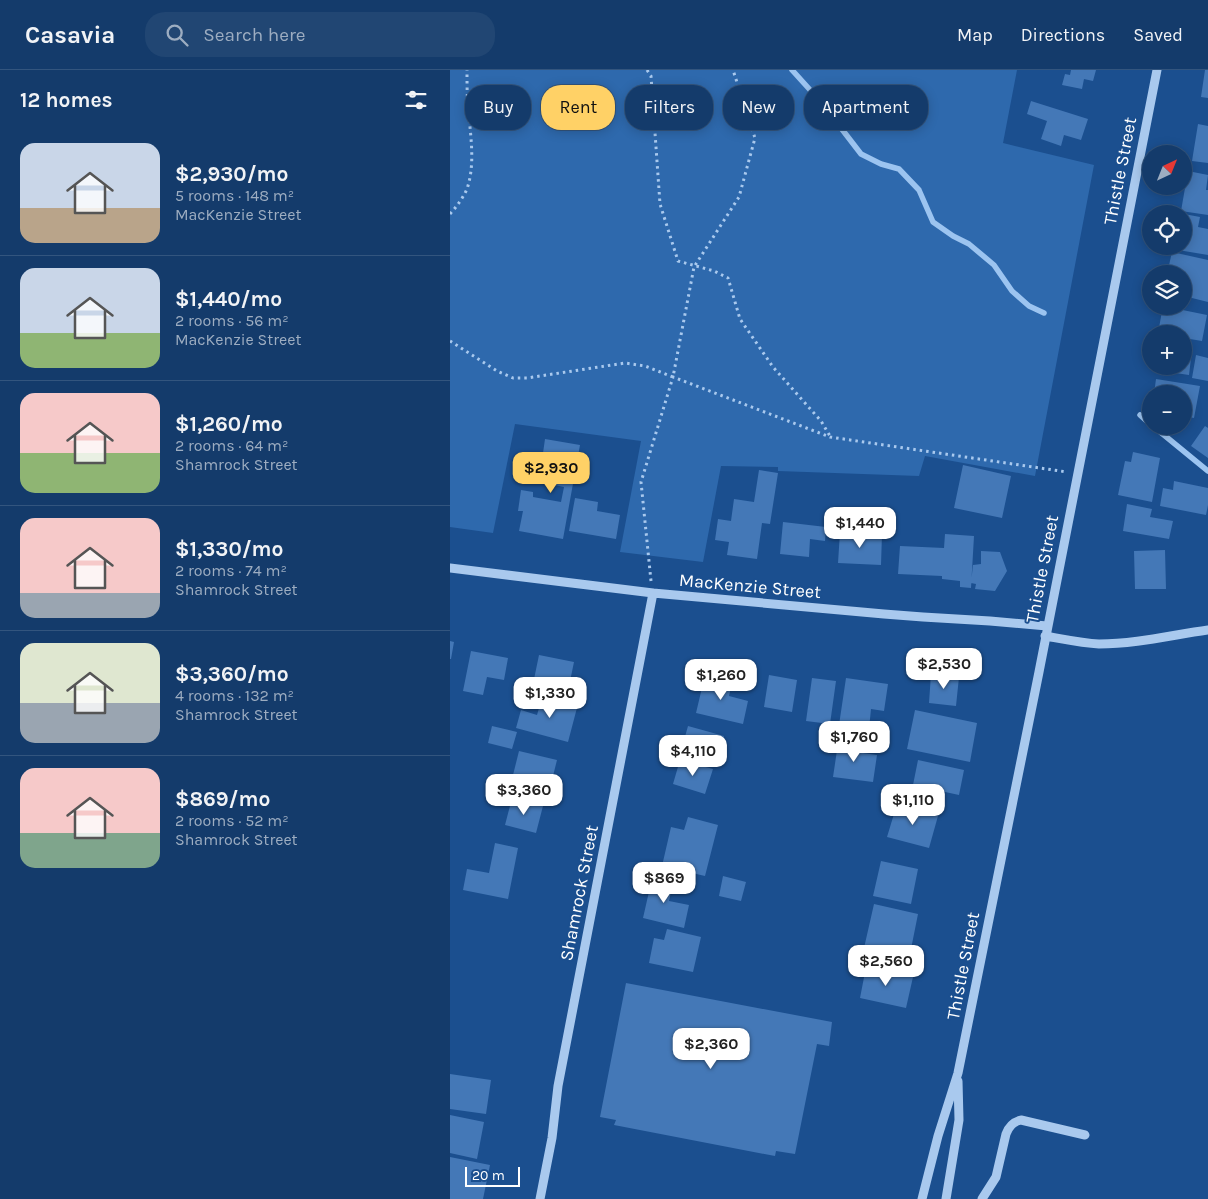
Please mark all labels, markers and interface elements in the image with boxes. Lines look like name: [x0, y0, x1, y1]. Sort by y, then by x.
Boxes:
search box: [145, 12, 495, 57]
text: Casavia: [25, 21, 115, 49]
icon: search: [163, 21, 191, 49]
text: Search here: [203, 24, 306, 46]
text: Map: [957, 24, 993, 46]
text: Directions: [1021, 24, 1105, 46]
text: Saved: [1133, 24, 1183, 46]
chip: Buy: [465, 85, 531, 130]
chip: Rent: [541, 85, 615, 130]
chip: Filters: [625, 85, 713, 130]
chip: New: [723, 85, 794, 130]
chip: Apartment: [804, 85, 928, 130]
icon: filters: [402, 86, 430, 114]
text: 12 homes: [20, 88, 113, 112]
street label: Thistle Street: [1099, 115, 1141, 227]
north arrow: [1142, 145, 1192, 195]
map controls: [1142, 145, 1192, 435]
text: $2,930/mo: [175, 162, 288, 186]
icon: home: [60, 163, 120, 223]
text: 5 rooms · 148 m²: [175, 186, 294, 205]
text: MacKenzie Street: [175, 205, 302, 224]
button: locate: [1142, 205, 1192, 255]
button: layers: [1142, 265, 1192, 315]
text: $1,440/mo: [175, 287, 282, 311]
icon: home: [60, 288, 120, 348]
text: 2 rooms · 56 m²: [175, 311, 289, 330]
button: +: [1142, 325, 1192, 375]
text: MacKenzie Street: [175, 330, 302, 349]
button: −: [1142, 385, 1192, 435]
text: $1,260/mo: [175, 412, 283, 436]
icon: home: [60, 413, 120, 473]
text: 2 rooms · 64 m²: [175, 436, 288, 455]
pin: $2,930: [510, 452, 592, 494]
text: Shamrock Street: [175, 455, 298, 474]
text: $2,930: [524, 458, 578, 477]
pin: $1,440: [819, 506, 901, 549]
text: $1,440: [835, 513, 885, 532]
street label: Thistle Street: [1021, 513, 1063, 625]
text: $1,330/mo: [175, 537, 283, 561]
icon: home: [60, 538, 120, 598]
text: 2 rooms · 74 m²: [175, 561, 287, 580]
street label: MacKenzie Street: [678, 569, 822, 603]
text: Shamrock Street: [175, 580, 298, 599]
pin: $2,530: [903, 648, 985, 690]
text: $2,530: [917, 654, 971, 673]
pin: $1,260: [680, 658, 762, 701]
text: $3,360/mo: [175, 662, 289, 686]
icon: home: [60, 663, 120, 723]
text: $1,260: [696, 665, 746, 684]
pin: $1,330: [509, 676, 591, 719]
text: $1,330: [525, 683, 575, 702]
text: 4 rooms · 132 m²: [175, 686, 294, 705]
text: Shamrock Street: [175, 705, 298, 724]
pin: $1,760: [813, 720, 895, 763]
text: $1,760: [830, 727, 878, 746]
pin: $4,110: [652, 734, 734, 777]
text: $4,110: [670, 741, 716, 760]
pin: $3,360: [483, 774, 565, 816]
text: $3,360: [497, 780, 551, 799]
pin: $1,110: [872, 784, 954, 826]
text: $869/mo: [175, 787, 270, 811]
icon: home: [60, 788, 120, 848]
text: $1,110: [892, 790, 934, 809]
text: 2 rooms · 52 m²: [175, 811, 289, 830]
street label: Shamrock Street: [555, 823, 603, 963]
text: Shamrock Street: [175, 830, 298, 849]
pin: $869: [634, 862, 694, 904]
text: $869: [644, 868, 684, 887]
street label: Thistle Street: [942, 910, 984, 1022]
pin: $2,560: [845, 944, 927, 987]
text: $2,560: [859, 951, 913, 970]
pin: $2,360: [670, 1028, 752, 1070]
text: $2,360: [684, 1034, 738, 1053]
scale bar: [465, 1164, 520, 1187]
text: 20 m: [472, 1167, 505, 1184]

